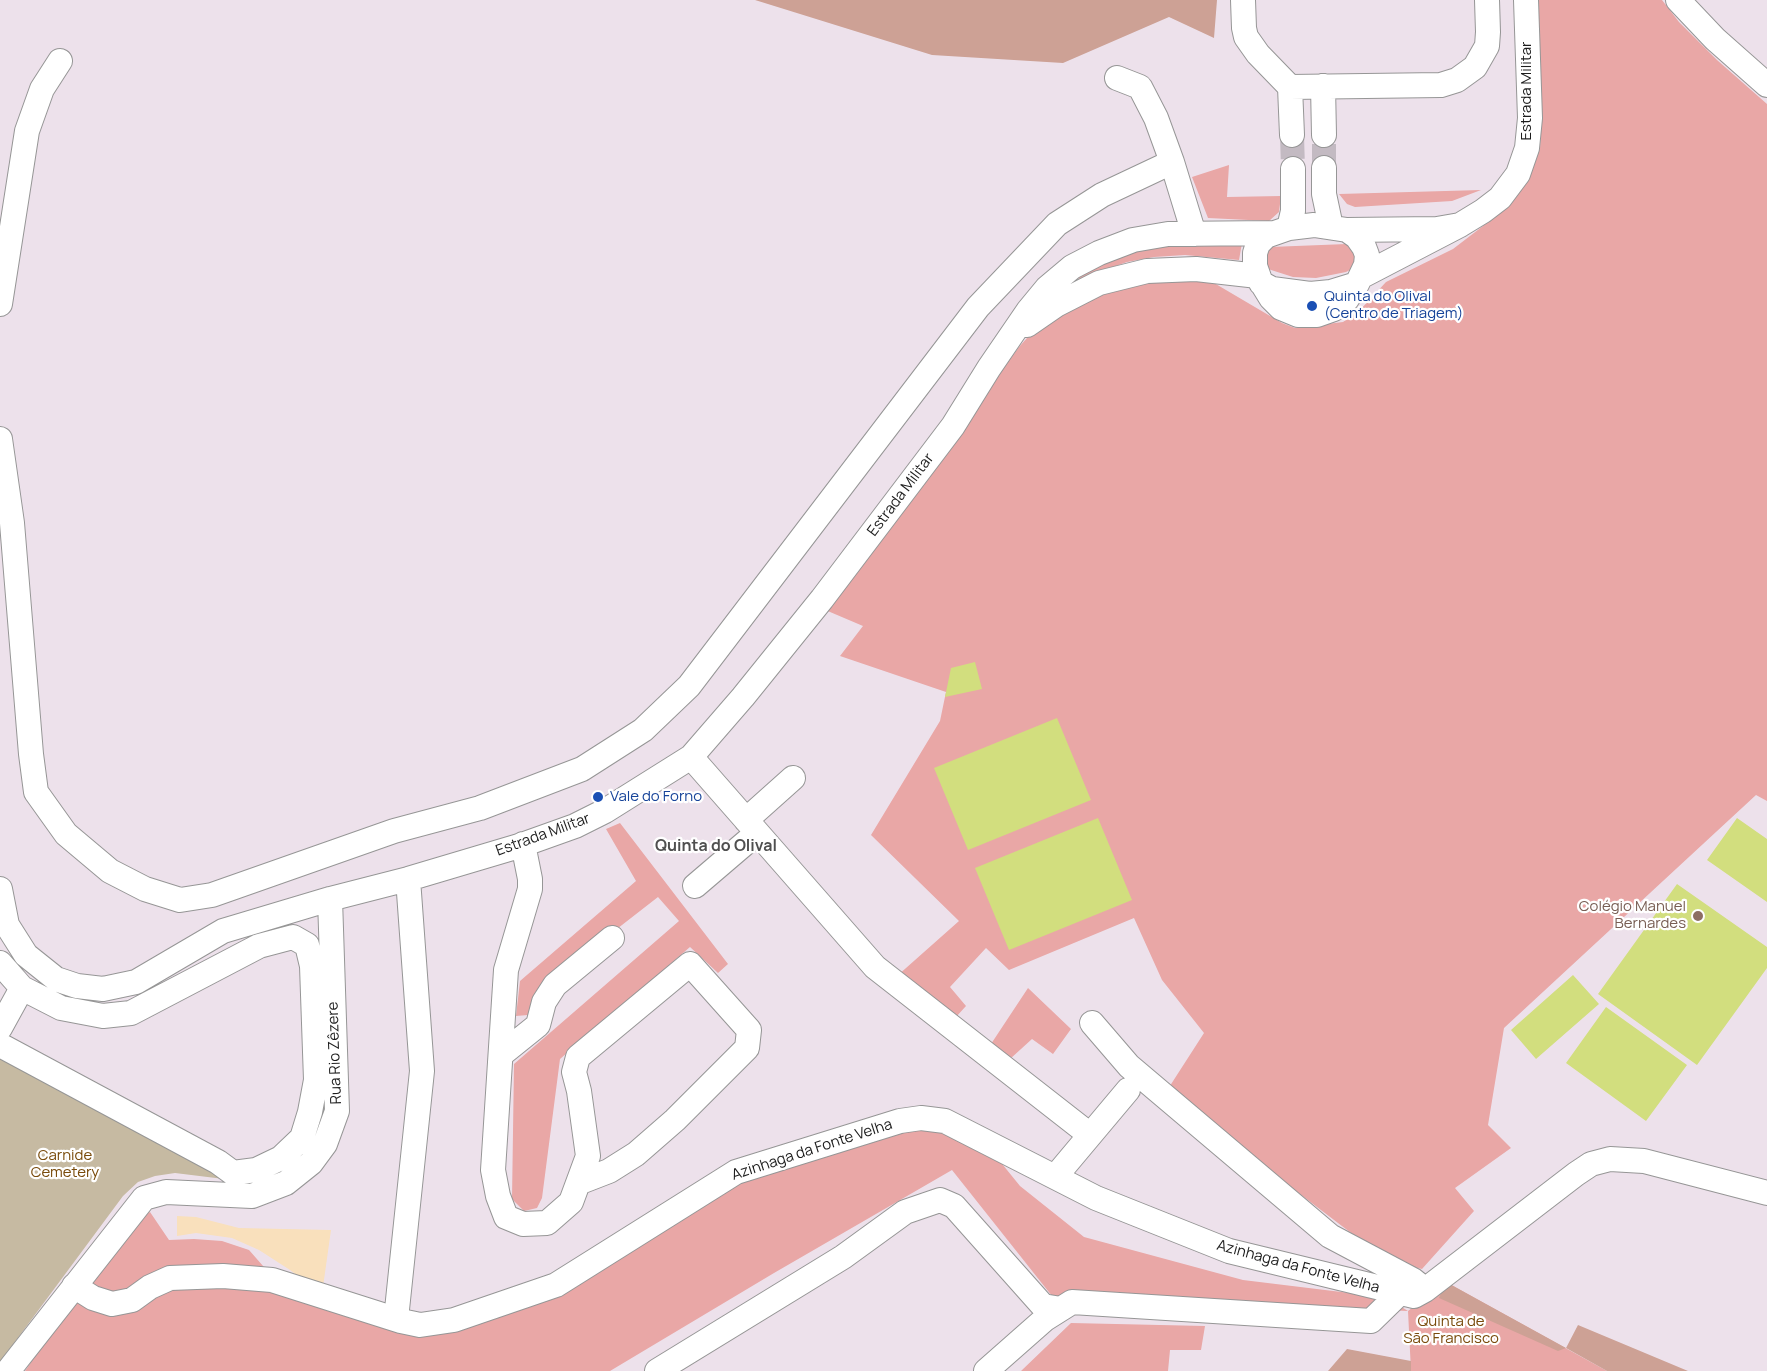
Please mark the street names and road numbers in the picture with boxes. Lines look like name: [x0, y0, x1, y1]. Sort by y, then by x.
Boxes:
street label: Estrada Militar: [1518, 42, 1536, 140]
street label: Estrada Militar: [864, 450, 938, 540]
street label: Estrada Militar: [493, 810, 593, 860]
street label: Rua Rio Zêzere: [324, 1001, 346, 1105]
street label: Azinhaga da Fonte Velha: [729, 1116, 895, 1184]
street label: Azinhaga da Fonte Velha: [1215, 1237, 1381, 1297]

